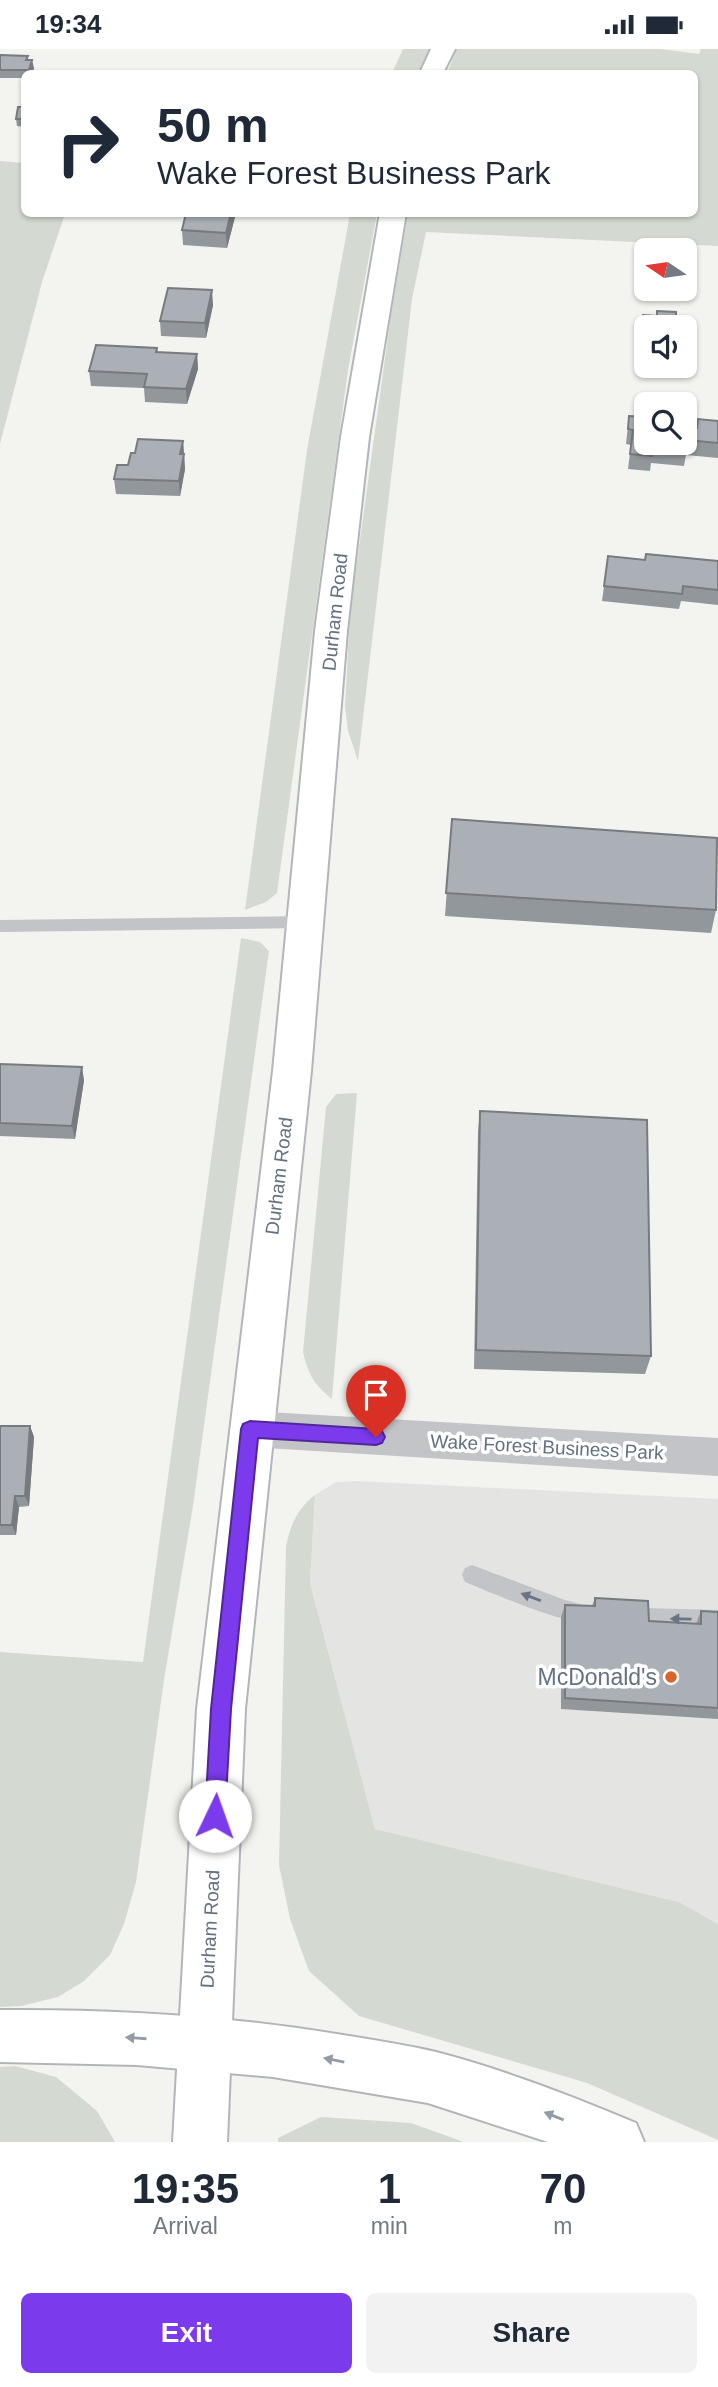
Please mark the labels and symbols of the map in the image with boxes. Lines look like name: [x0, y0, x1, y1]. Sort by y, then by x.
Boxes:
north arrow: [634, 238, 696, 301]
street label: Durham Road: [318, 552, 352, 672]
street label: Durham Road: [261, 1116, 297, 1236]
pin: [346, 1365, 406, 1437]
street label: Wake Forest Business Park: [430, 1430, 665, 1464]
one-way arrow: [520, 1592, 541, 1603]
one-way arrow: [670, 1613, 692, 1625]
place label: McDonald's: [538, 1664, 657, 1690]
marker: McDonald's: [663, 1669, 679, 1685]
position arrow: [178, 1779, 252, 1853]
street label: Durham Road: [196, 1869, 224, 1989]
one-way arrow: [125, 2032, 147, 2043]
one-way arrow: [323, 2054, 345, 2065]
one-way arrow: [543, 2110, 564, 2121]

